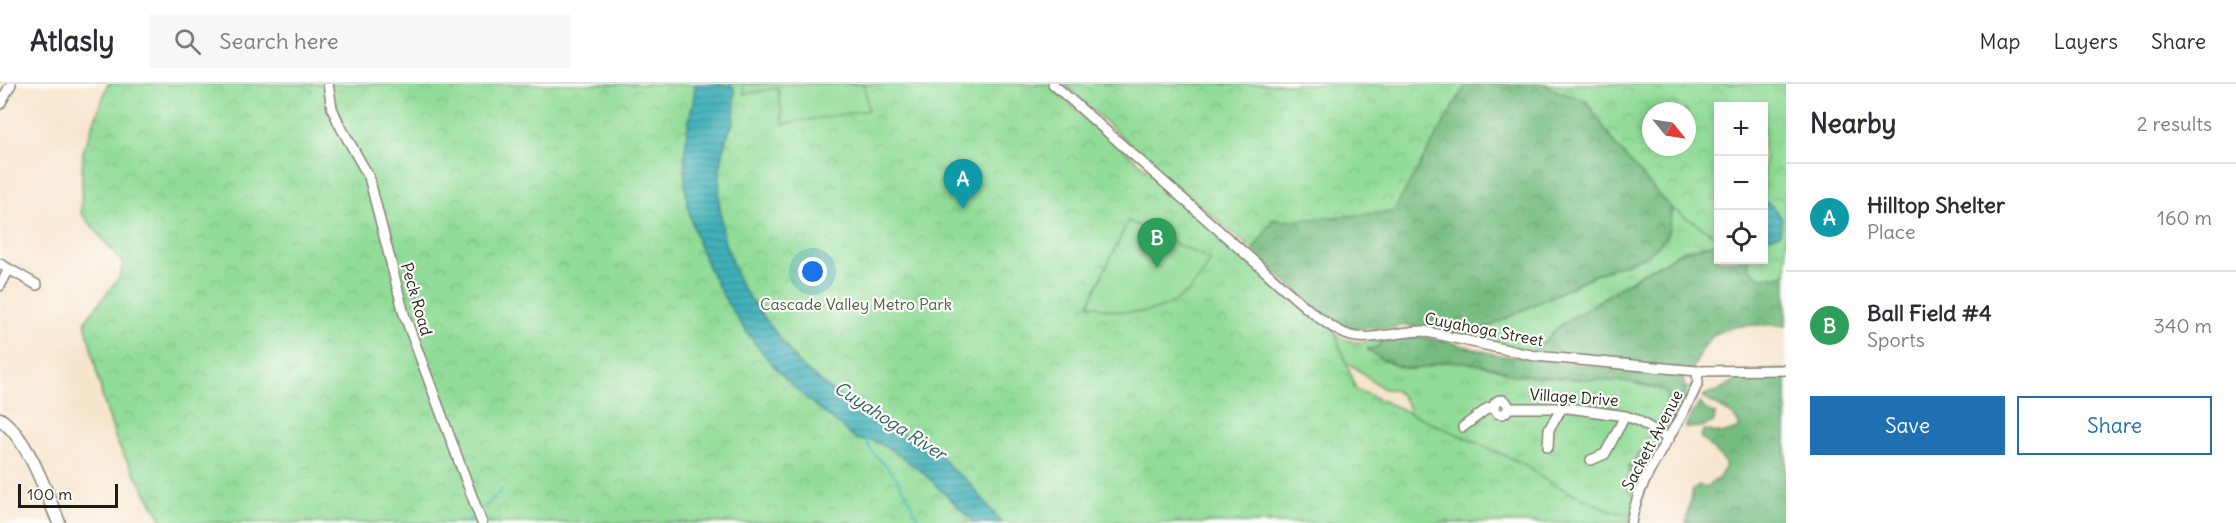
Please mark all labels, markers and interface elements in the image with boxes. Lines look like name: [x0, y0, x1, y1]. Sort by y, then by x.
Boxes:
search box: [150, 14, 570, 68]
text: Atlasly: [30, 23, 114, 59]
icon: search: [171, 25, 204, 58]
text: Search here: [219, 27, 339, 55]
text: Map: [1980, 28, 2020, 55]
text: Layers: [2053, 28, 2118, 55]
text: Share: [2151, 28, 2206, 55]
north arrow: [1642, 102, 1696, 156]
map controls: [1714, 102, 1768, 264]
button: +: [1714, 102, 1768, 156]
text: Nearby: [1810, 107, 1896, 140]
text: 2 results: [2137, 111, 2212, 136]
button: −: [1714, 156, 1768, 210]
pin: A: [944, 160, 982, 209]
text: Hilltop Shelter: [1867, 191, 2005, 219]
text: A: [1823, 205, 1836, 230]
text: 160 m: [2157, 205, 2212, 230]
button: locate: [1714, 210, 1768, 264]
pin: B: [1138, 218, 1176, 268]
text: Place: [1867, 219, 1915, 244]
your location: [798, 257, 827, 286]
street label: Peck Road: [397, 260, 437, 338]
park label: Cascade Valley Metro Park: [760, 294, 952, 314]
text: Ball Field #4: [1867, 299, 1992, 327]
street label: Cuyahoga Street: [1423, 308, 1546, 350]
text: B: [1823, 313, 1836, 338]
text: 340 m: [2154, 313, 2212, 338]
text: Sports: [1867, 327, 1925, 352]
water label: Cuyahoga River: [830, 376, 953, 467]
street label: Village Drive: [1529, 384, 1619, 410]
street label: Sackett Avenue: [1617, 386, 1687, 494]
button: Save: [1810, 396, 2005, 455]
button: Share: [2017, 396, 2212, 455]
scale bar: [18, 481, 118, 508]
text: 100 m: [27, 484, 72, 504]

